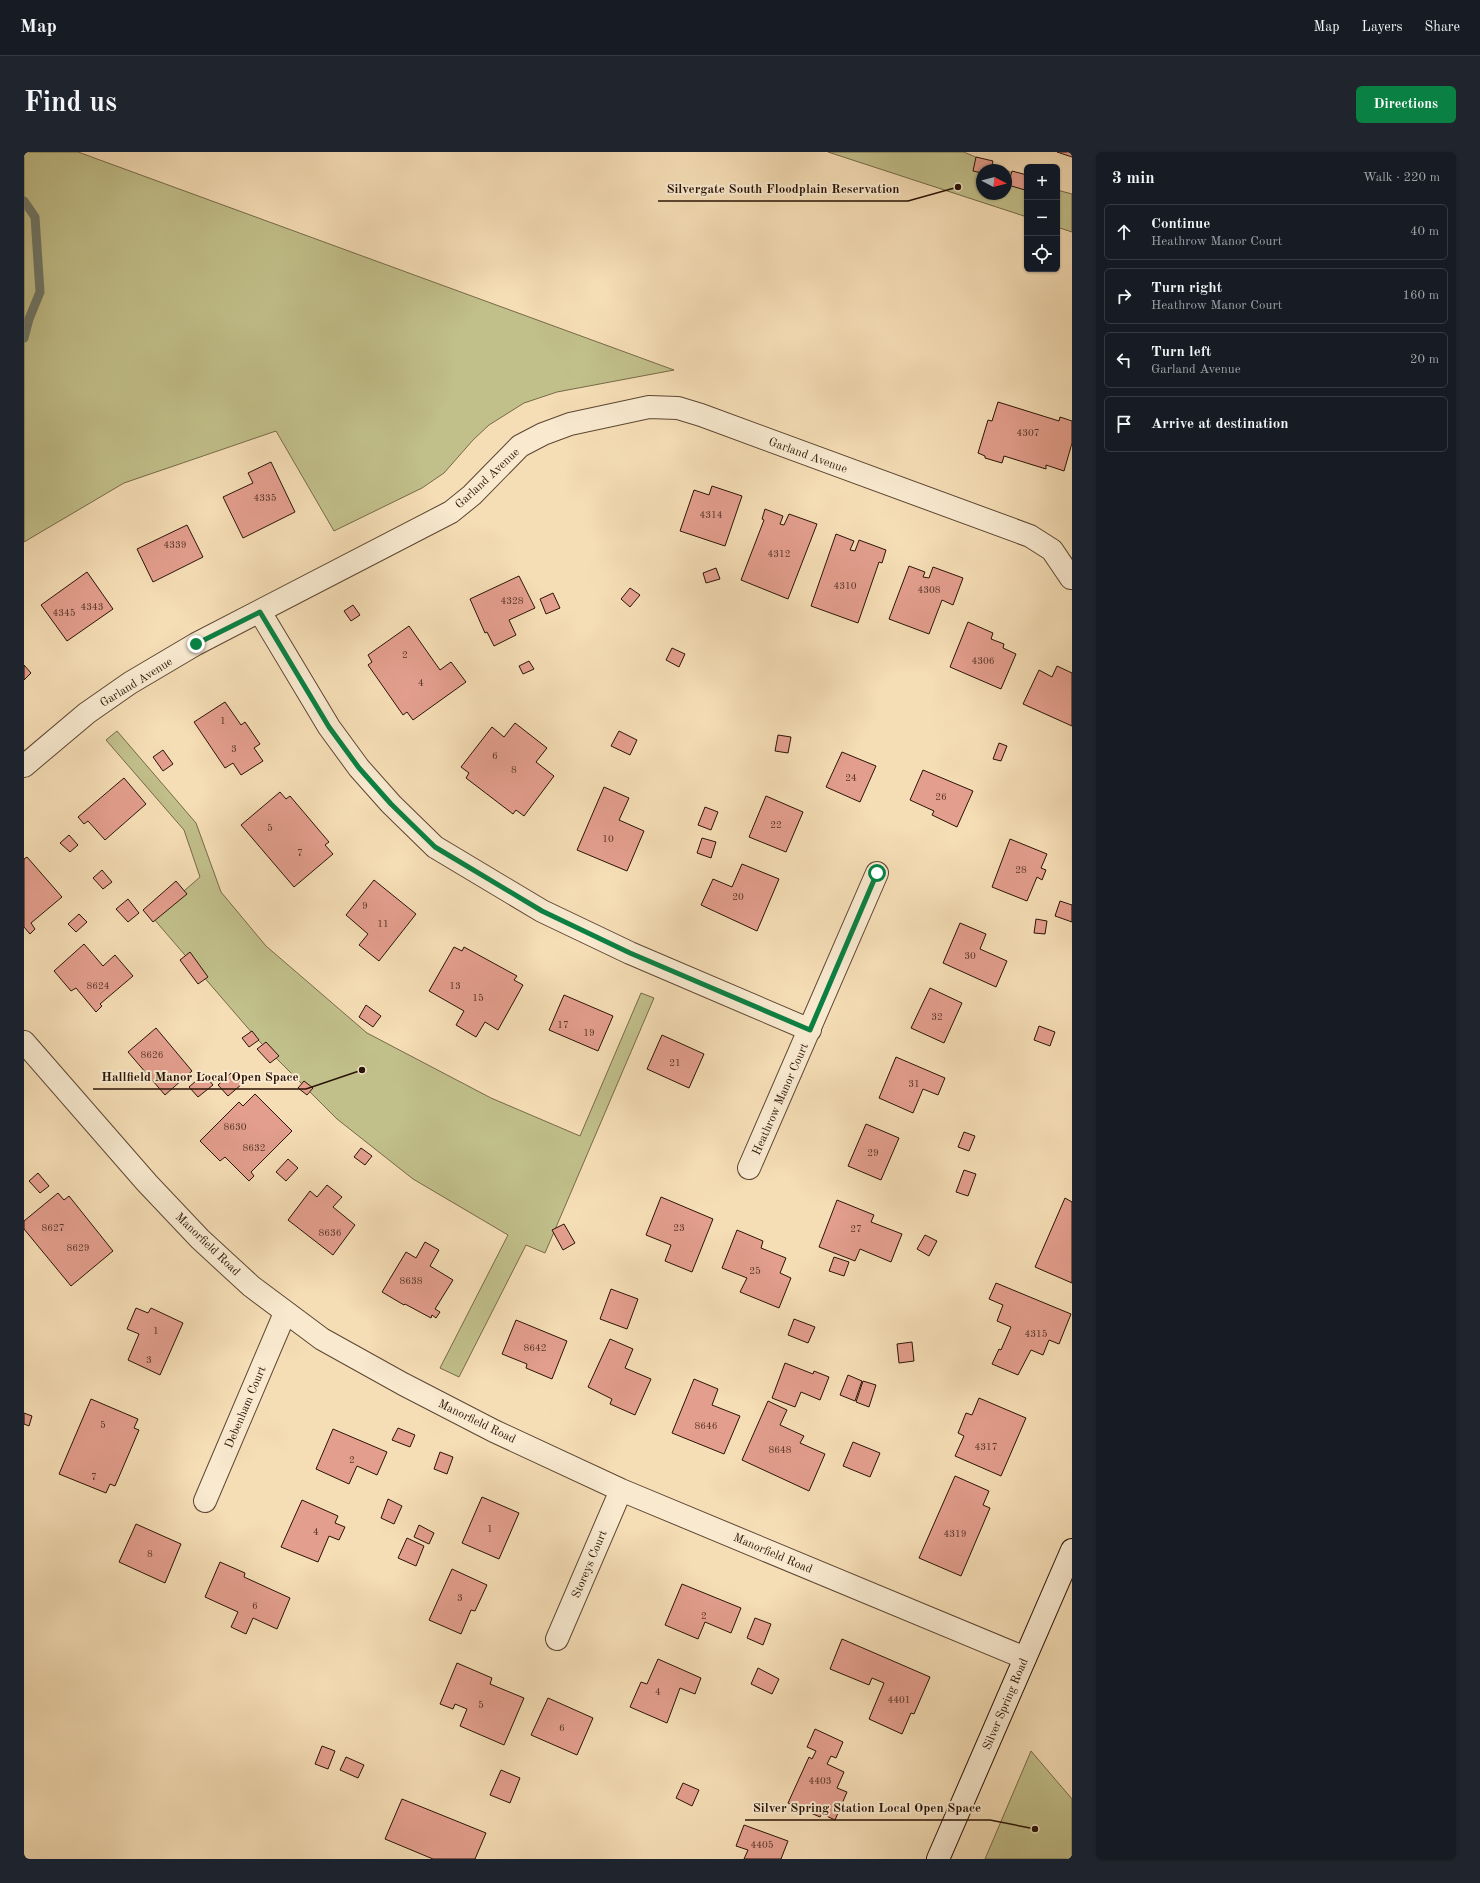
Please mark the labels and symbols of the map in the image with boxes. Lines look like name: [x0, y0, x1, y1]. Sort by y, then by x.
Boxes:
north arrow: [976, 164, 1012, 200]
callout: Silvergate South Floodplain Reservation: [658, 176, 908, 201]
text: Silvergate South Floodplain Reservation: [666, 183, 900, 196]
house number: 4307: [1016, 428, 1040, 438]
street label: Garland Avenue: [767, 436, 849, 476]
street label: Garland Avenue: [453, 446, 522, 511]
house number: 4335: [253, 493, 277, 503]
house number: 4314: [699, 510, 723, 520]
house number: 4339: [163, 540, 187, 550]
house number: 4312: [767, 549, 791, 559]
house number: 4310: [833, 581, 857, 591]
house number: 4308: [917, 585, 941, 595]
house number: 4328: [500, 596, 524, 606]
house number: 4343: [80, 602, 104, 612]
house number: 4345: [52, 608, 76, 618]
route end: [187, 635, 205, 653]
house number: 2: [402, 650, 408, 660]
street label: Garland Avenue: [98, 656, 175, 710]
house number: 4306: [971, 656, 995, 666]
house number: 4: [418, 678, 424, 688]
house number: 1: [220, 716, 226, 726]
house number: 3: [231, 744, 237, 754]
house number: 6: [492, 751, 498, 761]
house number: 8: [511, 765, 517, 775]
house number: 24: [845, 773, 857, 783]
house number: 26: [935, 792, 947, 802]
house number: 22: [770, 820, 782, 830]
house number: 5: [267, 823, 273, 833]
house number: 10: [602, 834, 614, 844]
house number: 7: [297, 848, 303, 858]
route start: [868, 864, 886, 882]
house number: 28: [1015, 865, 1027, 875]
house number: 20: [732, 892, 744, 902]
house number: 9: [362, 901, 368, 911]
house number: 11: [377, 919, 389, 929]
house number: 30: [964, 951, 976, 961]
house number: 8624: [86, 981, 110, 991]
house number: 13: [449, 981, 461, 991]
house number: 15: [472, 993, 484, 1003]
house number: 32: [931, 1012, 943, 1022]
house number: 17: [557, 1020, 569, 1030]
house number: 19: [583, 1028, 595, 1038]
street label: Heathrow Manor Court: [751, 1042, 811, 1157]
house number: 8626: [140, 1050, 164, 1060]
house number: 21: [669, 1058, 681, 1068]
callout: Hallfield Manor Local Open Space: [93, 1064, 306, 1089]
text: Hallfield Manor Local Open Space: [101, 1071, 299, 1084]
house number: 31: [908, 1079, 920, 1089]
house number: 8630: [223, 1122, 247, 1132]
house number: 8632: [242, 1143, 266, 1153]
house number: 29: [867, 1148, 879, 1158]
street label: Manorfield Road: [173, 1211, 242, 1278]
house number: 8627: [41, 1223, 65, 1233]
house number: 23: [673, 1223, 685, 1233]
house number: 27: [850, 1224, 862, 1234]
house number: 8636: [318, 1228, 342, 1238]
house number: 8629: [66, 1243, 90, 1253]
house number: 25: [749, 1266, 761, 1276]
house number: 8638: [399, 1276, 423, 1286]
house number: 1: [153, 1326, 159, 1336]
house number: 4315: [1024, 1329, 1048, 1339]
house number: 8642: [523, 1343, 547, 1353]
house number: 3: [146, 1355, 152, 1365]
street label: Debenham Court: [223, 1365, 269, 1450]
street label: Manorfield Road: [436, 1398, 517, 1446]
house number: 5: [100, 1420, 106, 1430]
house number: 8646: [694, 1421, 718, 1431]
house number: 4317: [974, 1442, 998, 1452]
house number: 8648: [768, 1445, 792, 1455]
house number: 2: [349, 1455, 355, 1465]
house number: 7: [91, 1472, 97, 1482]
house number: 1: [487, 1524, 493, 1534]
house number: 4: [313, 1527, 319, 1537]
street label: Storeys Court: [570, 1529, 610, 1600]
house number: 4319: [943, 1529, 967, 1539]
street label: Manorfield Road: [731, 1532, 814, 1576]
house number: 8: [147, 1549, 153, 1559]
house number: 3: [457, 1593, 463, 1603]
house number: 6: [252, 1601, 258, 1611]
house number: 2: [701, 1611, 707, 1621]
street label: Silver Spring Road: [981, 1657, 1031, 1752]
house number: 4: [655, 1687, 661, 1697]
house number: 4401: [887, 1695, 911, 1705]
house number: 5: [478, 1700, 484, 1710]
house number: 6: [559, 1723, 565, 1733]
house number: 4403: [808, 1776, 832, 1786]
callout: Silver Spring Station Local Open Space: [745, 1795, 990, 1820]
text: Silver Spring Station Local Open Space: [753, 1802, 981, 1815]
house number: 4405: [750, 1840, 774, 1850]

